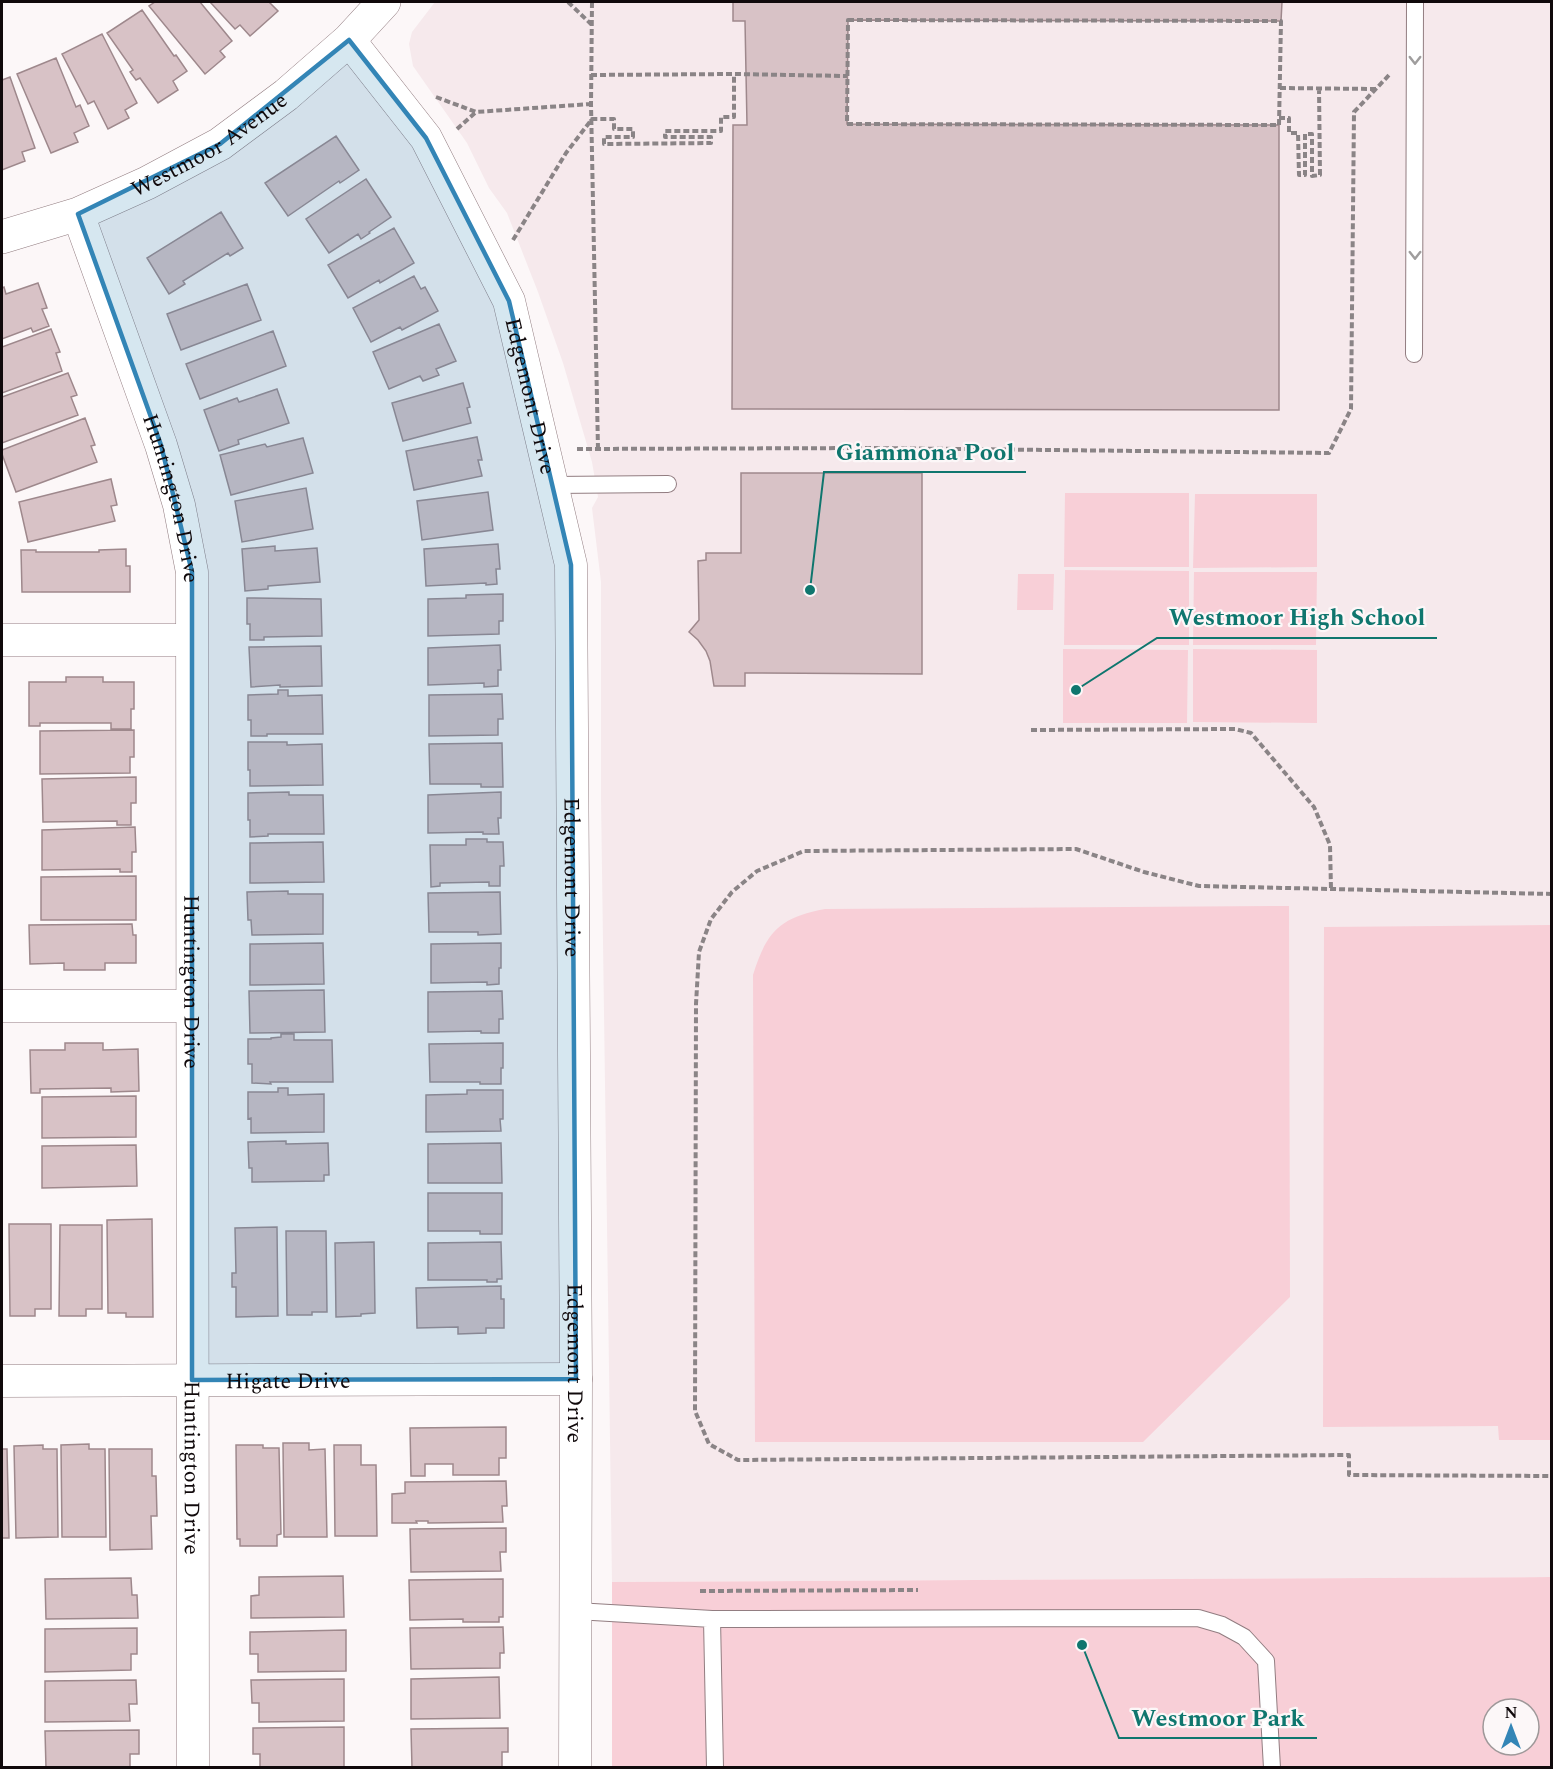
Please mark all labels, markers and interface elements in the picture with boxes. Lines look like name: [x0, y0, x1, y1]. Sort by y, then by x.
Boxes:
one-way arrow: [1409, 55, 1421, 64]
street label: Westmoor Avenue: [126, 85, 295, 206]
one-way arrow: [1409, 250, 1421, 259]
street label: Edgemont Drive: [495, 315, 564, 478]
street label: Huntington Drive: [133, 409, 207, 583]
callout: Giammona Pool: [824, 430, 1026, 472]
text: Giammona Pool: [836, 435, 1014, 471]
callout: Westmoor High School: [1157, 596, 1437, 638]
text: Westmoor High School: [1169, 600, 1426, 636]
street label: Edgemont Drive: [554, 797, 588, 957]
street label: Huntington Drive: [174, 894, 207, 1069]
street label: Edgemont Drive: [557, 1283, 591, 1443]
street label: Higate Drive: [225, 1365, 351, 1398]
street label: Huntington Drive: [175, 1380, 208, 1555]
callout: Westmoor Park: [1119, 1696, 1317, 1738]
north arrow: [1481, 1697, 1541, 1757]
text: Westmoor Park: [1131, 1701, 1305, 1737]
text: N: [1504, 1701, 1518, 1725]

